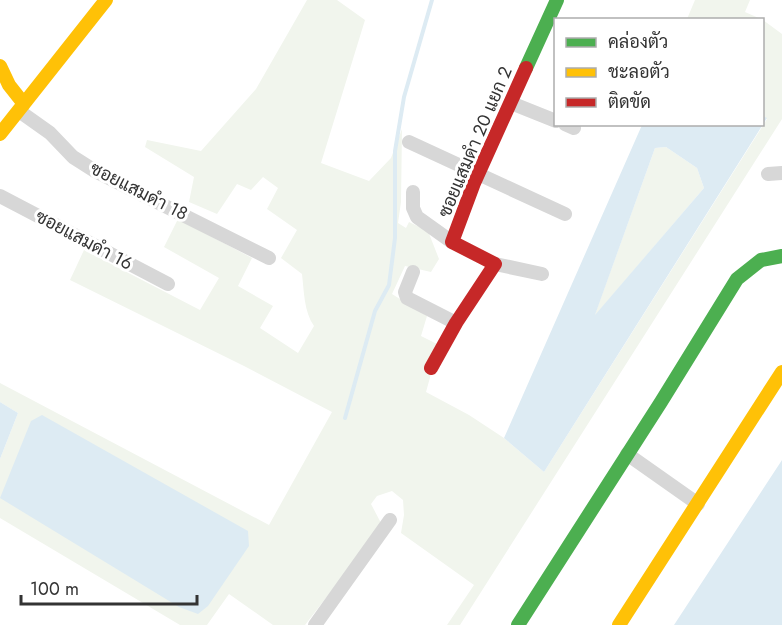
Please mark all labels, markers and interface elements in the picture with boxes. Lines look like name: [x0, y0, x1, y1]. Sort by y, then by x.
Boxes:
legend: [554, 18, 764, 126]
text: คล่องตัว: [608, 29, 668, 55]
text: ชะลอตัว: [608, 59, 670, 85]
street label: ซอยแสมดำ 20 แยก 2: [431, 62, 519, 222]
text: ติดขัด: [608, 89, 651, 115]
street label: ซอยแสมดำ 18: [86, 155, 192, 227]
street label: ซอยแสมดำ 16: [31, 203, 137, 277]
scale bar: [21, 568, 196, 606]
text: 100 m: [30, 576, 79, 602]

